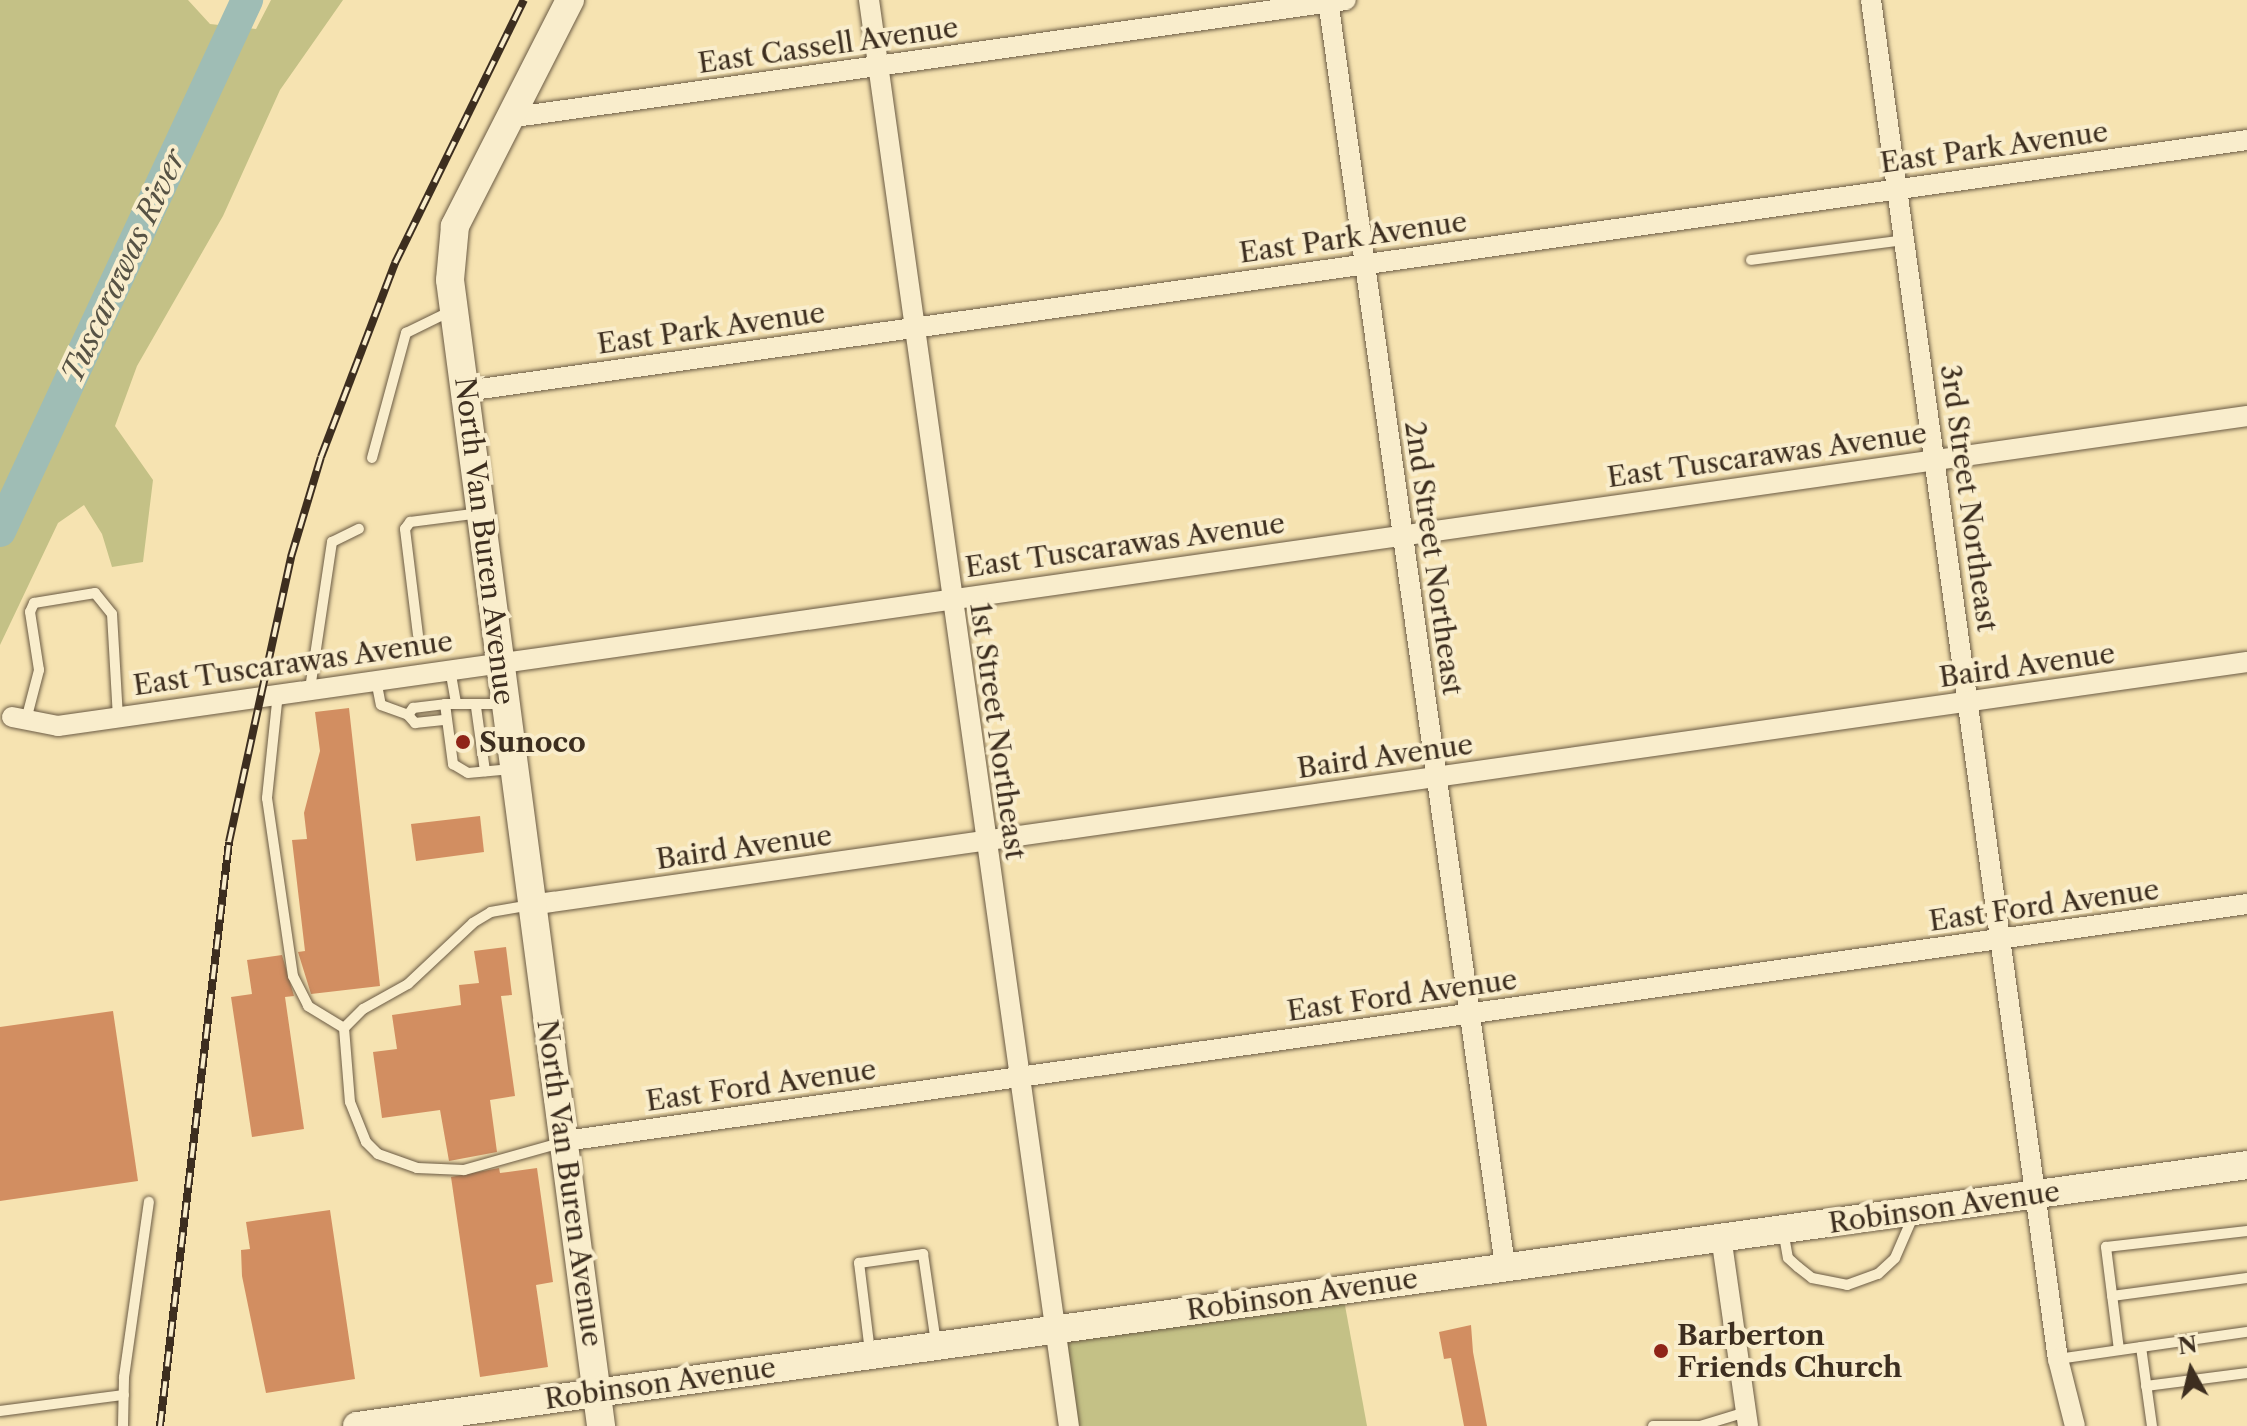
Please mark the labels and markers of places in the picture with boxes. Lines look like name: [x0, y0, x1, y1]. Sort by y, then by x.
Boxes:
place label: Sunoco: [479, 725, 586, 759]
marker: Sunoco: [454, 733, 472, 751]
place label: Barberton Friends Church: [1677, 1318, 1902, 1384]
marker: Barberton Friends Church: [1652, 1342, 1670, 1360]

